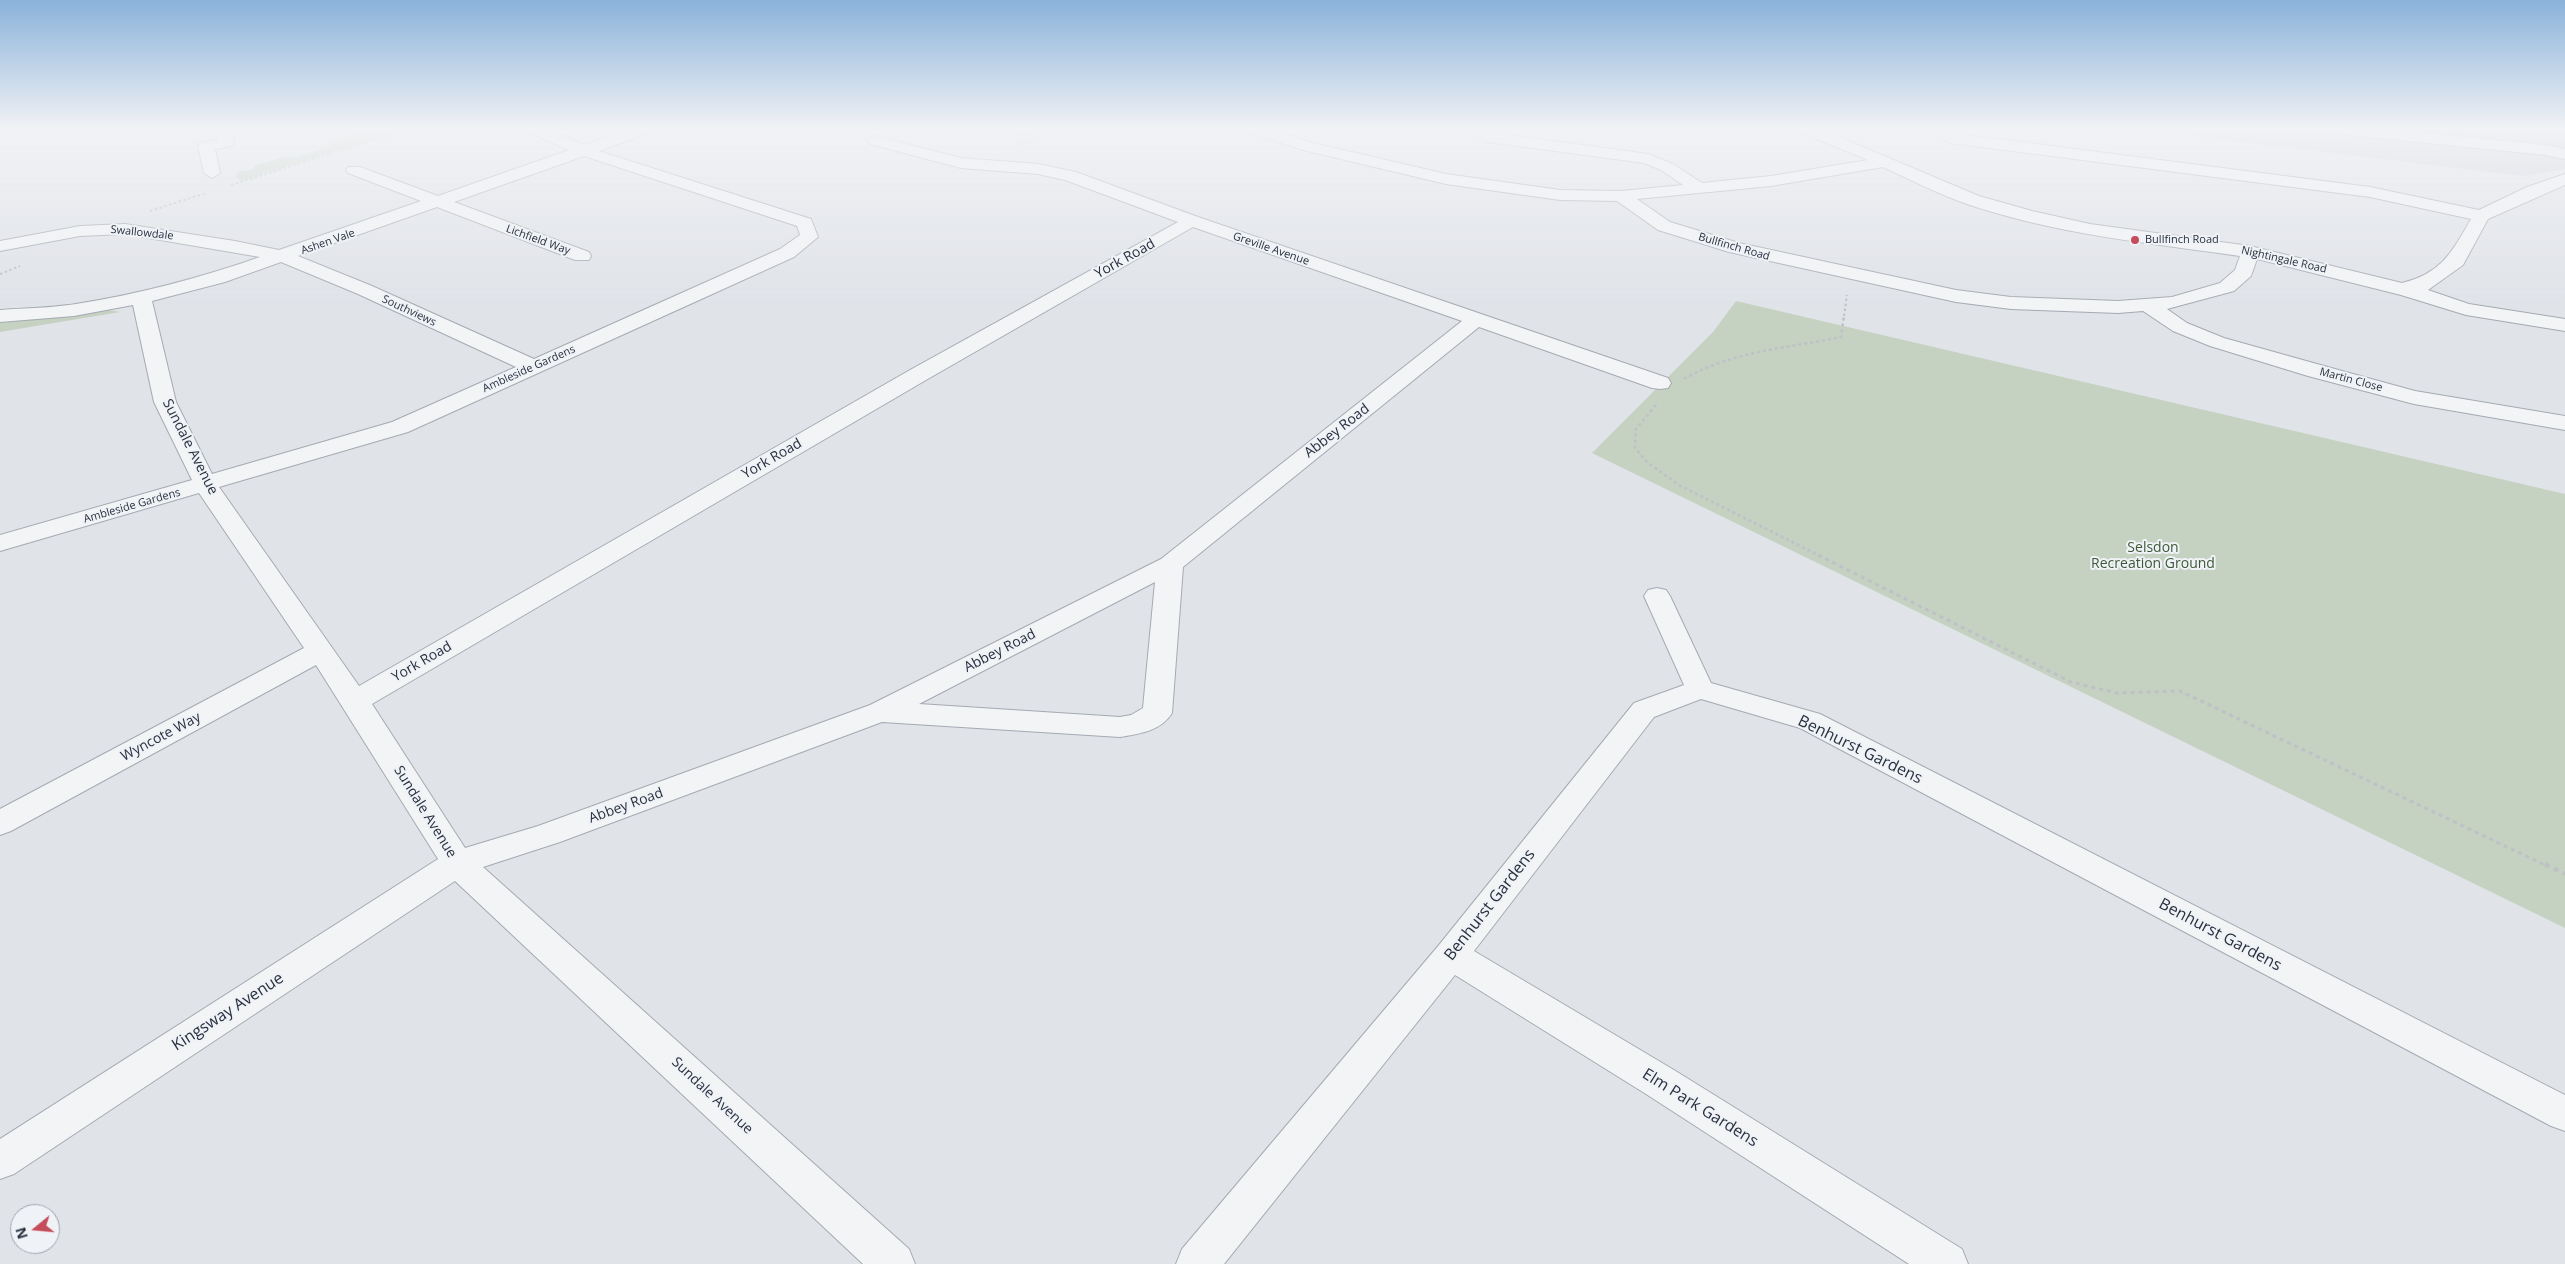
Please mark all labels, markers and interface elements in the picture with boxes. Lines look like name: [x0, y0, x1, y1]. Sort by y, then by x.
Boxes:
street label: Lichfield Way: [504, 222, 572, 258]
street label: Swallowdale: [110, 223, 174, 243]
street label: Ashen Vale: [299, 227, 357, 257]
street label: Greville Avenue: [1231, 230, 1311, 268]
street label: Bullfinch Road: [1697, 230, 1771, 264]
place label: Bullfinch Road: [2145, 233, 2219, 247]
marker: Bullfinch Road: [2129, 234, 2141, 246]
street label: York Road: [1092, 236, 1158, 282]
street label: Nightingale Road: [2240, 244, 2328, 276]
street label: Southviews: [380, 293, 438, 329]
street label: Ambleside Gardens: [481, 343, 577, 395]
street label: Martin Close: [2318, 365, 2384, 395]
street label: Sundale Avenue: [159, 396, 221, 498]
street label: Abbey Road: [1301, 400, 1373, 462]
street label: York Road: [739, 435, 805, 483]
street label: Ambleside Gardens: [82, 486, 182, 526]
park label: Selsdon Recreation Ground: [2091, 540, 2215, 572]
street label: Abbey Road: [961, 626, 1039, 676]
street label: York Road: [389, 638, 455, 686]
street label: Wyncote Way: [118, 709, 204, 765]
street label: Benhurst Gardens: [1795, 712, 1925, 788]
street label: Sundale Avenue: [390, 763, 460, 861]
street label: Abbey Road: [587, 785, 665, 827]
street label: Benhurst Gardens: [1441, 845, 1539, 965]
street label: Benhurst Gardens: [2155, 895, 2285, 975]
street label: Kingsway Avenue: [169, 969, 287, 1055]
street label: Sundale Avenue: [668, 1054, 756, 1138]
street label: Elm Park Gardens: [1639, 1065, 1761, 1151]
north arrow: [10, 1204, 60, 1254]
text: N: [10, 1225, 32, 1241]

